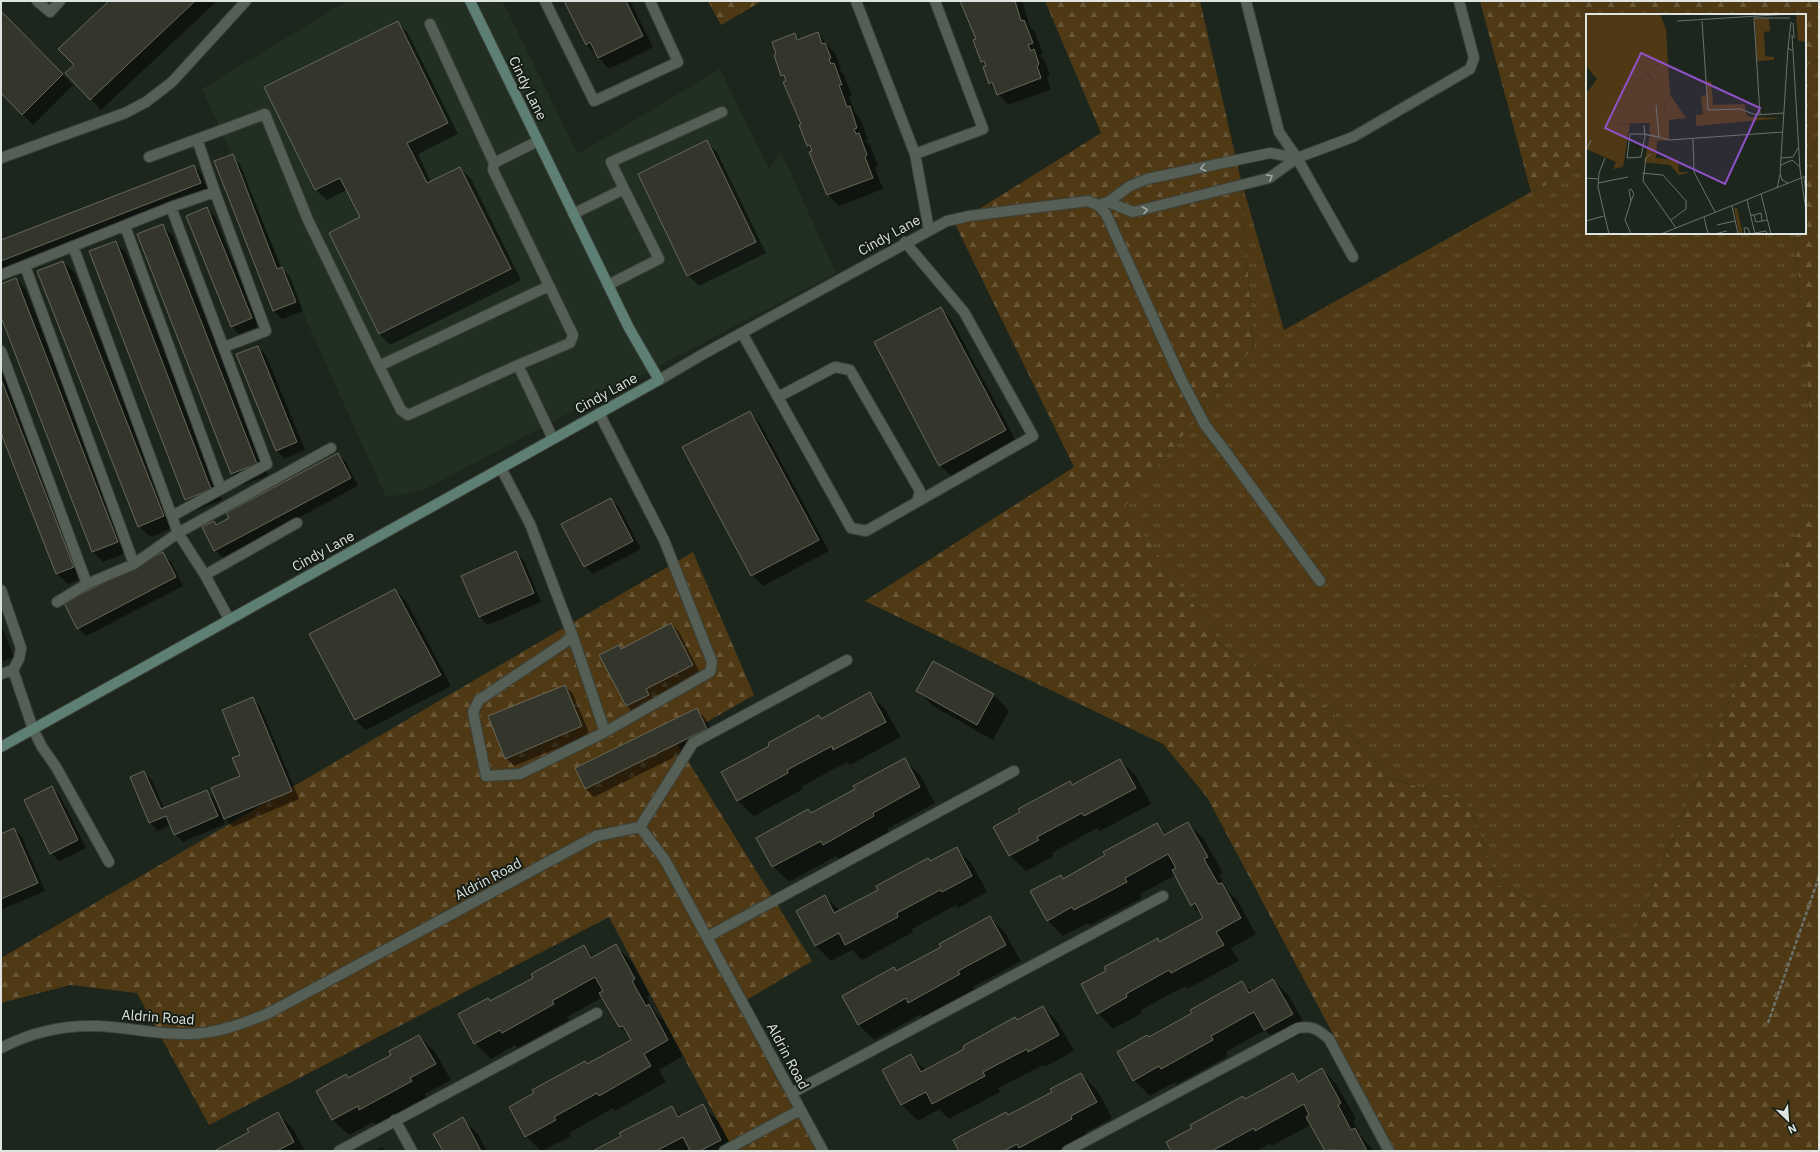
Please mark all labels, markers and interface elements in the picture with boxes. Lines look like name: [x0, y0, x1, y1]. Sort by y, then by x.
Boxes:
inset map: [1586, 14, 1806, 234]
street label: Cindy Lane: [505, 53, 551, 123]
one-way arrow: [1199, 163, 1206, 171]
one-way arrow: [1266, 174, 1273, 181]
one-way arrow: [1141, 206, 1148, 214]
street label: Cindy Lane: [855, 210, 924, 260]
street label: Cindy Lane: [572, 368, 641, 418]
street label: Cindy Lane: [289, 526, 358, 576]
street label: Aldrin Road: [452, 854, 524, 904]
street label: Aldrin Road: [121, 1005, 195, 1029]
street label: Aldrin Road: [763, 1020, 813, 1092]
north arrow: [1768, 1100, 1808, 1140]
text: N: [1786, 1121, 1799, 1137]

